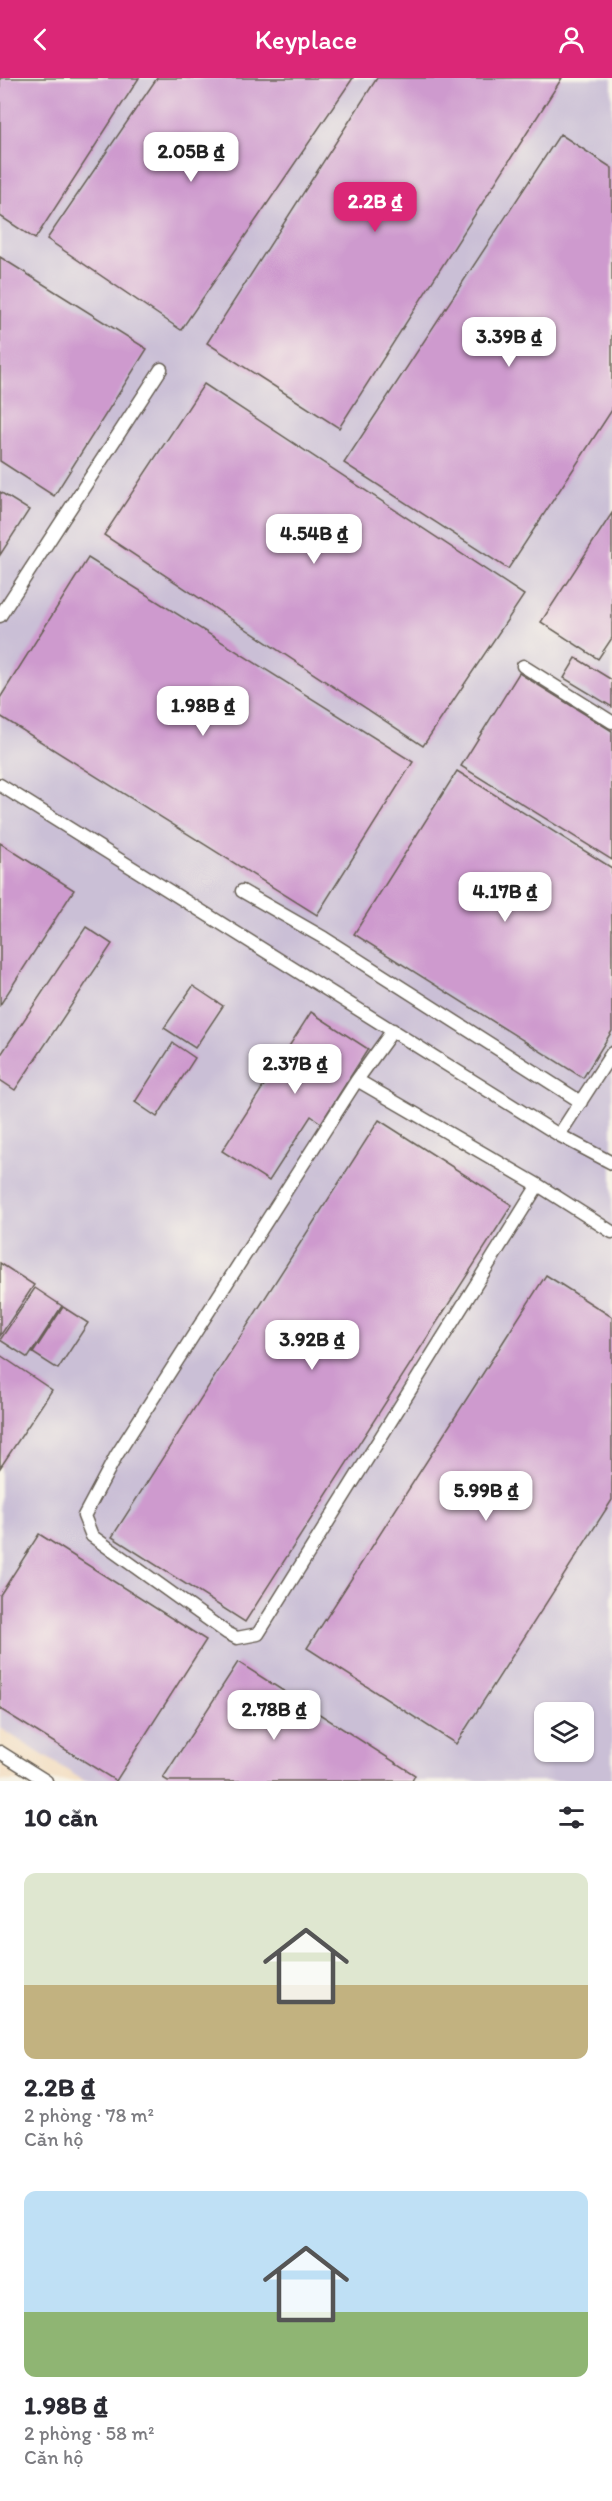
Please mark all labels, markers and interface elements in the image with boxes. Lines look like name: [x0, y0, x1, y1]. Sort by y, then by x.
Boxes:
icon: back: [24, 23, 57, 56]
text: Keyplace: [255, 23, 357, 56]
icon: person: [555, 23, 588, 56]
pin: 2.05B ₫: [136, 132, 246, 183]
text: 2.05B ₫: [158, 139, 225, 163]
pin: 2.2B ₫: [326, 182, 424, 233]
text: 2.2B ₫: [348, 189, 402, 213]
pin: 3.39B ₫: [454, 317, 564, 368]
text: 3.39B ₫: [476, 324, 542, 348]
pin: 4.54B ₫: [259, 514, 369, 565]
text: 4.54B ₫: [280, 521, 348, 545]
pin: 1.98B ₫: [148, 686, 258, 737]
text: 1.98B ₫: [171, 693, 235, 717]
pin: 4.17B ₫: [450, 872, 560, 923]
text: 4.17B ₫: [473, 879, 537, 903]
pin: 2.37B ₫: [240, 1044, 350, 1095]
text: 2.37B ₫: [263, 1051, 328, 1075]
pin: 3.92B ₫: [257, 1320, 367, 1371]
text: 3.92B ₫: [279, 1327, 345, 1351]
pin: 5.99B ₫: [431, 1471, 541, 1522]
text: 5.99B ₫: [453, 1478, 519, 1502]
pin: 2.78B ₫: [219, 1690, 329, 1741]
text: 2.78B ₫: [241, 1697, 307, 1721]
map controls: [534, 1702, 594, 1762]
button: layers: [534, 1702, 594, 1762]
text: 10 căn: [24, 1801, 98, 1833]
icon: filters: [555, 1801, 588, 1834]
icon: home: [252, 1912, 360, 2020]
text: 2.2B ₫: [24, 2071, 95, 2103]
text: 2 phòng · 78 m²: [24, 2103, 154, 2127]
text: Căn hộ: [24, 2127, 84, 2151]
icon: home: [252, 2230, 360, 2338]
text: 1.98B ₫: [24, 2389, 108, 2421]
text: 2 phòng · 58 m²: [24, 2421, 154, 2445]
text: Căn hộ: [24, 2445, 84, 2469]

